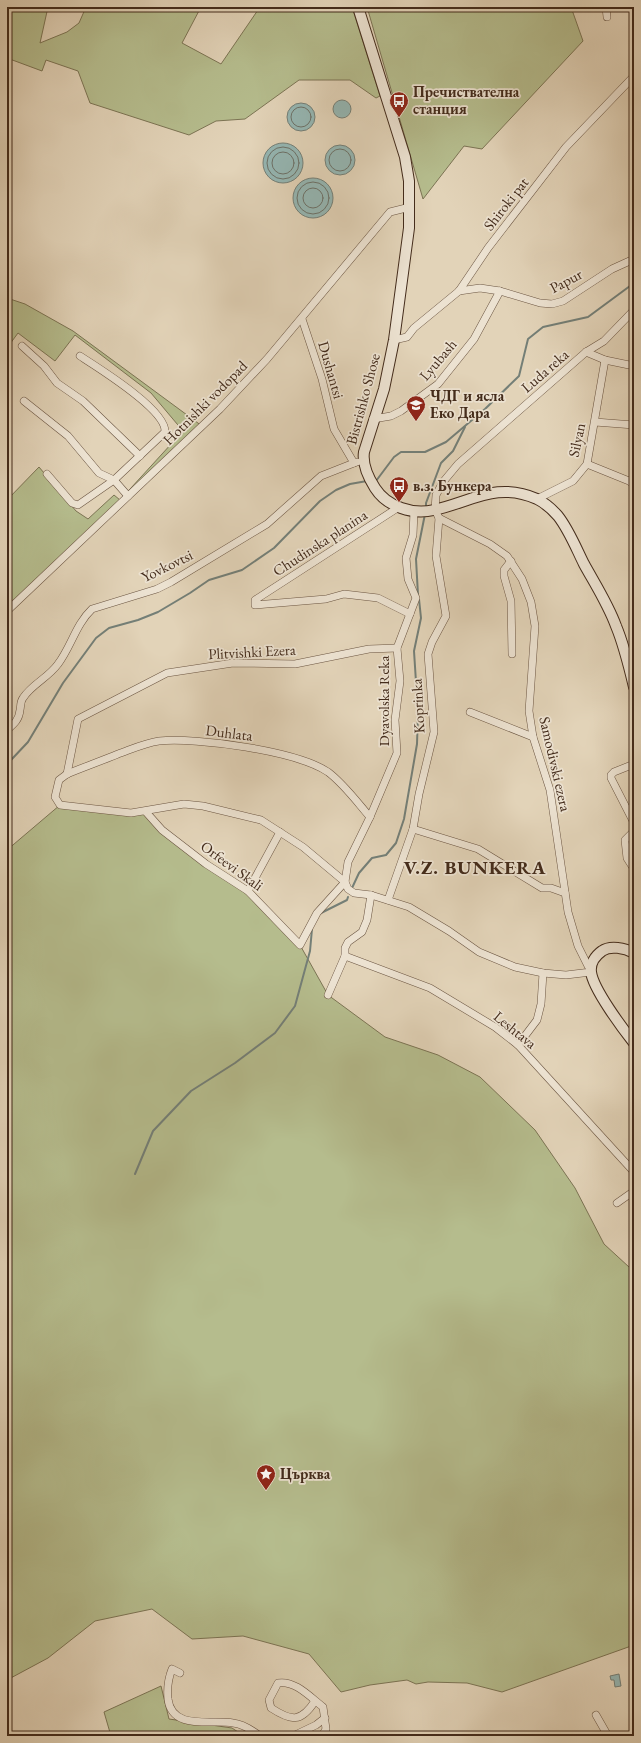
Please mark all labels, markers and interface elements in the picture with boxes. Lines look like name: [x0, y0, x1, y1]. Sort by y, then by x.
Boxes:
place label: Пречиствателна станция: [413, 82, 520, 118]
bus stop icon: Пречиствателна станция: [388, 90, 410, 118]
street label: Shiroki pat: [479, 173, 532, 234]
street label: Papur: [546, 264, 585, 297]
street label: Lyubash: [415, 335, 461, 384]
street label: Dushantsi: [314, 339, 349, 401]
street label: Luda reka: [517, 345, 572, 397]
street label: Bistrishko Shose: [341, 351, 384, 447]
street label: Hotnishki vodopad: [158, 356, 251, 449]
place label: ЧДГ и ясла Еко Дара: [430, 386, 505, 422]
school or university icon: ЧДГ и ясла Еко Дара: [405, 394, 427, 422]
street label: Silyan: [564, 421, 589, 459]
bus stop icon: в.з. Бункера: [388, 475, 410, 503]
place label: в.з. Бункера: [413, 476, 492, 495]
street label: Chudinska planina: [269, 505, 371, 580]
street label: Yovkovtsi: [138, 545, 196, 586]
street label: Plitvishki Ezera: [208, 640, 296, 663]
street label: Dyavolska Reka: [374, 656, 393, 746]
street label: Koprinka: [407, 678, 428, 734]
street label: Samodivski ezera: [535, 715, 576, 813]
street label: Duhlata: [204, 720, 254, 745]
street label: Orfeevi Skali: [197, 836, 268, 895]
district label: V.Z. BUNKERA: [403, 855, 547, 880]
street label: Leshtava: [490, 1007, 541, 1053]
place icon: Църква: [255, 1463, 277, 1491]
place label: Църква: [280, 1464, 331, 1483]

